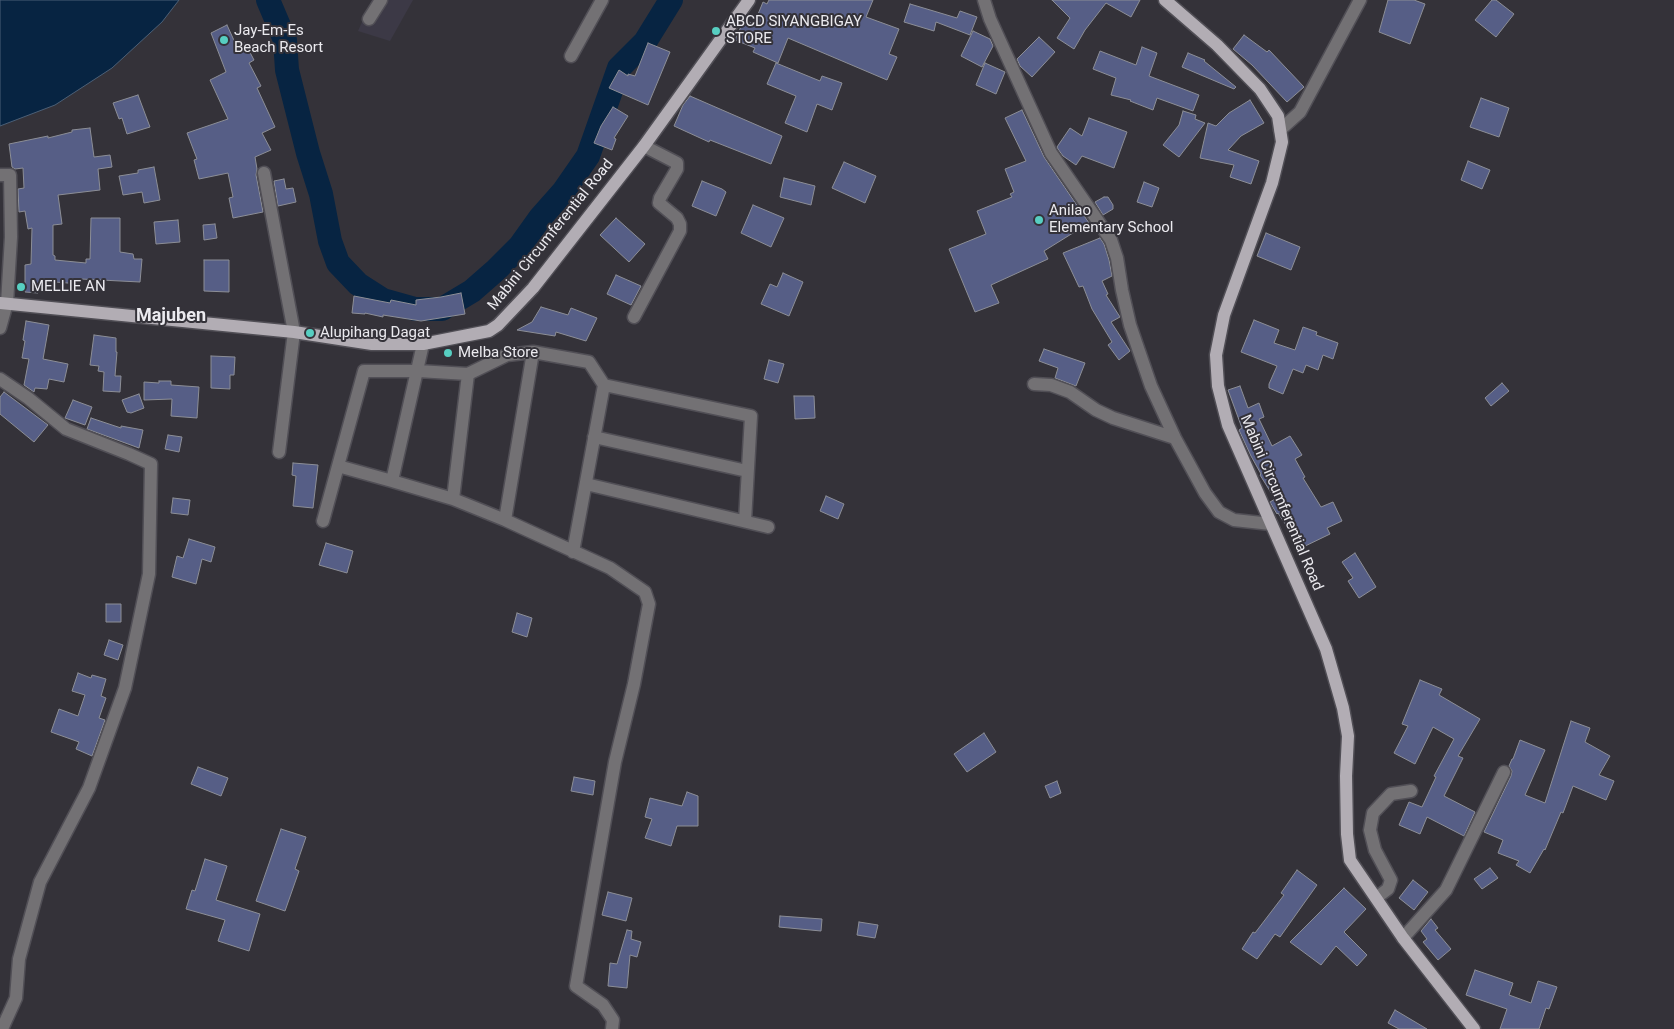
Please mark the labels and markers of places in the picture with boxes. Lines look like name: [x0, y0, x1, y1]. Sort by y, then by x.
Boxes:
place label: ABCD SIYANGBIGAY STORE: [726, 13, 862, 48]
place label: Jay-Em-Es Beach Resort: [234, 22, 323, 57]
marker: ABCD SIYANGBIGAY STORE: [710, 25, 722, 37]
marker: Jay-Em-Es Beach Resort: [218, 34, 230, 46]
place label: Anilao Elementary School: [1049, 202, 1173, 237]
marker: Anilao Elementary School: [1033, 214, 1045, 226]
place label: MELLIE AN: [31, 278, 106, 296]
marker: MELLIE AN: [15, 281, 27, 293]
place label: Alupihang Dagat: [320, 324, 430, 342]
marker: Alupihang Dagat: [304, 327, 316, 339]
place label: Melba Store: [458, 344, 538, 362]
marker: Melba Store: [442, 347, 454, 359]

